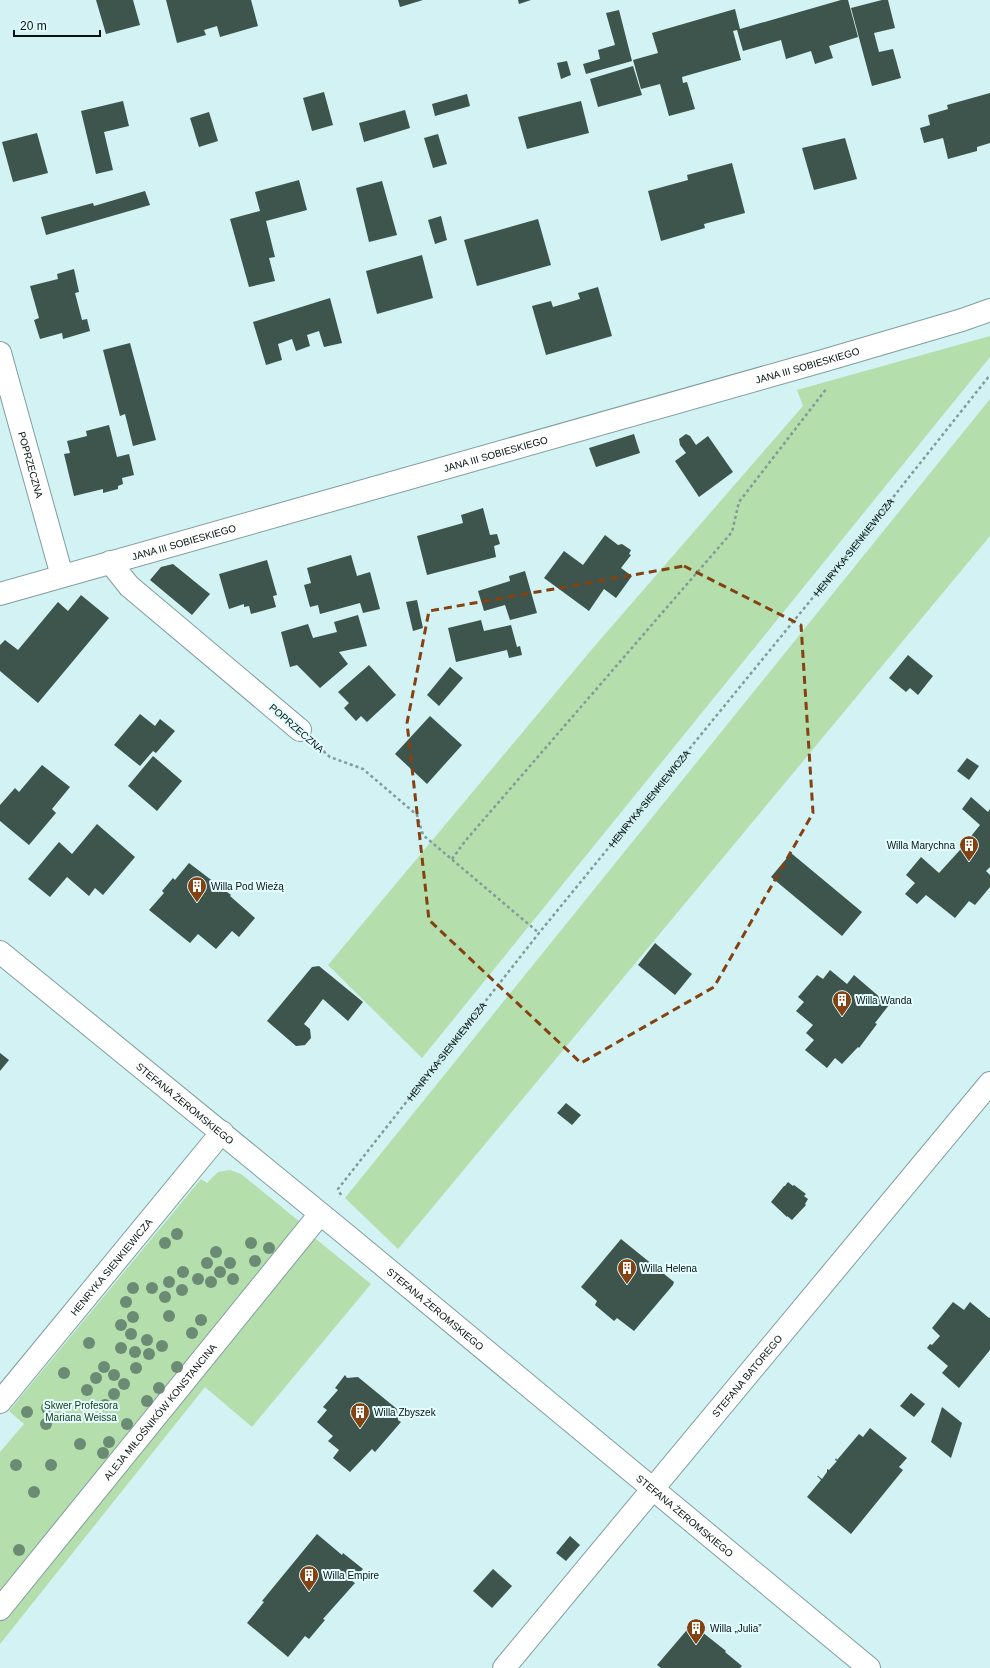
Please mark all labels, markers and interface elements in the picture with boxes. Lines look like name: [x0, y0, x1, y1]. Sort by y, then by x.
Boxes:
scale bar: [14, 12, 100, 38]
text: 20 m: [20, 19, 47, 33]
street label: JANA III SOBIESKIEGO: [754, 345, 861, 386]
street label: POPRZECZNA: [16, 430, 45, 500]
street label: JANA III SOBIESKIEGO: [442, 434, 549, 474]
street label: HENRYKA SIENKIEWICZA: [811, 496, 896, 598]
street label: JANA III SOBIESKIEGO: [131, 522, 238, 562]
street label: POPRZECZNA: [267, 702, 326, 755]
street label: HENRYKA SIENKIEWICZA: [606, 748, 692, 849]
building icon: Willa Marychna: [958, 834, 980, 862]
place label: Willa Marychna: [887, 840, 955, 851]
building icon: Willa Pod Wieżą: [186, 875, 208, 903]
place label: Willa Pod Wieżą: [211, 881, 284, 892]
building icon: Willa Wanda: [831, 989, 853, 1017]
place label: Willa Wanda: [856, 995, 912, 1006]
street label: HENRYKA SIENKIEWICZA: [405, 1000, 489, 1103]
street label: STEFANA ŻEROMSKIEGO: [134, 1061, 236, 1147]
street label: HENRYKA SIENKIEWICZA: [68, 1216, 155, 1318]
building icon: Willa Helena: [616, 1257, 638, 1285]
place label: Willa Helena: [641, 1263, 698, 1274]
street label: STEFANA ŻEROMSKIEGO: [385, 1266, 486, 1353]
street label: STEFANA BATOREGO: [710, 1332, 785, 1419]
street label: ALEJA MIŁOŚNIKÓW KONSTANCINA: [102, 1341, 219, 1482]
park label: Skwer Profesora Mariana Weissa: [44, 1400, 118, 1423]
building icon: Willa Zbyszek: [349, 1401, 371, 1429]
place label: Willa Zbyszek: [374, 1407, 437, 1418]
street label: STEFANA ŻEROMSKIEGO: [634, 1473, 735, 1559]
building icon: Willa Empire: [298, 1564, 320, 1592]
place label: Willa Empire: [323, 1570, 380, 1581]
building icon: Willa „Julia”: [685, 1617, 707, 1645]
place label: Willa „Julia”: [710, 1623, 762, 1634]

